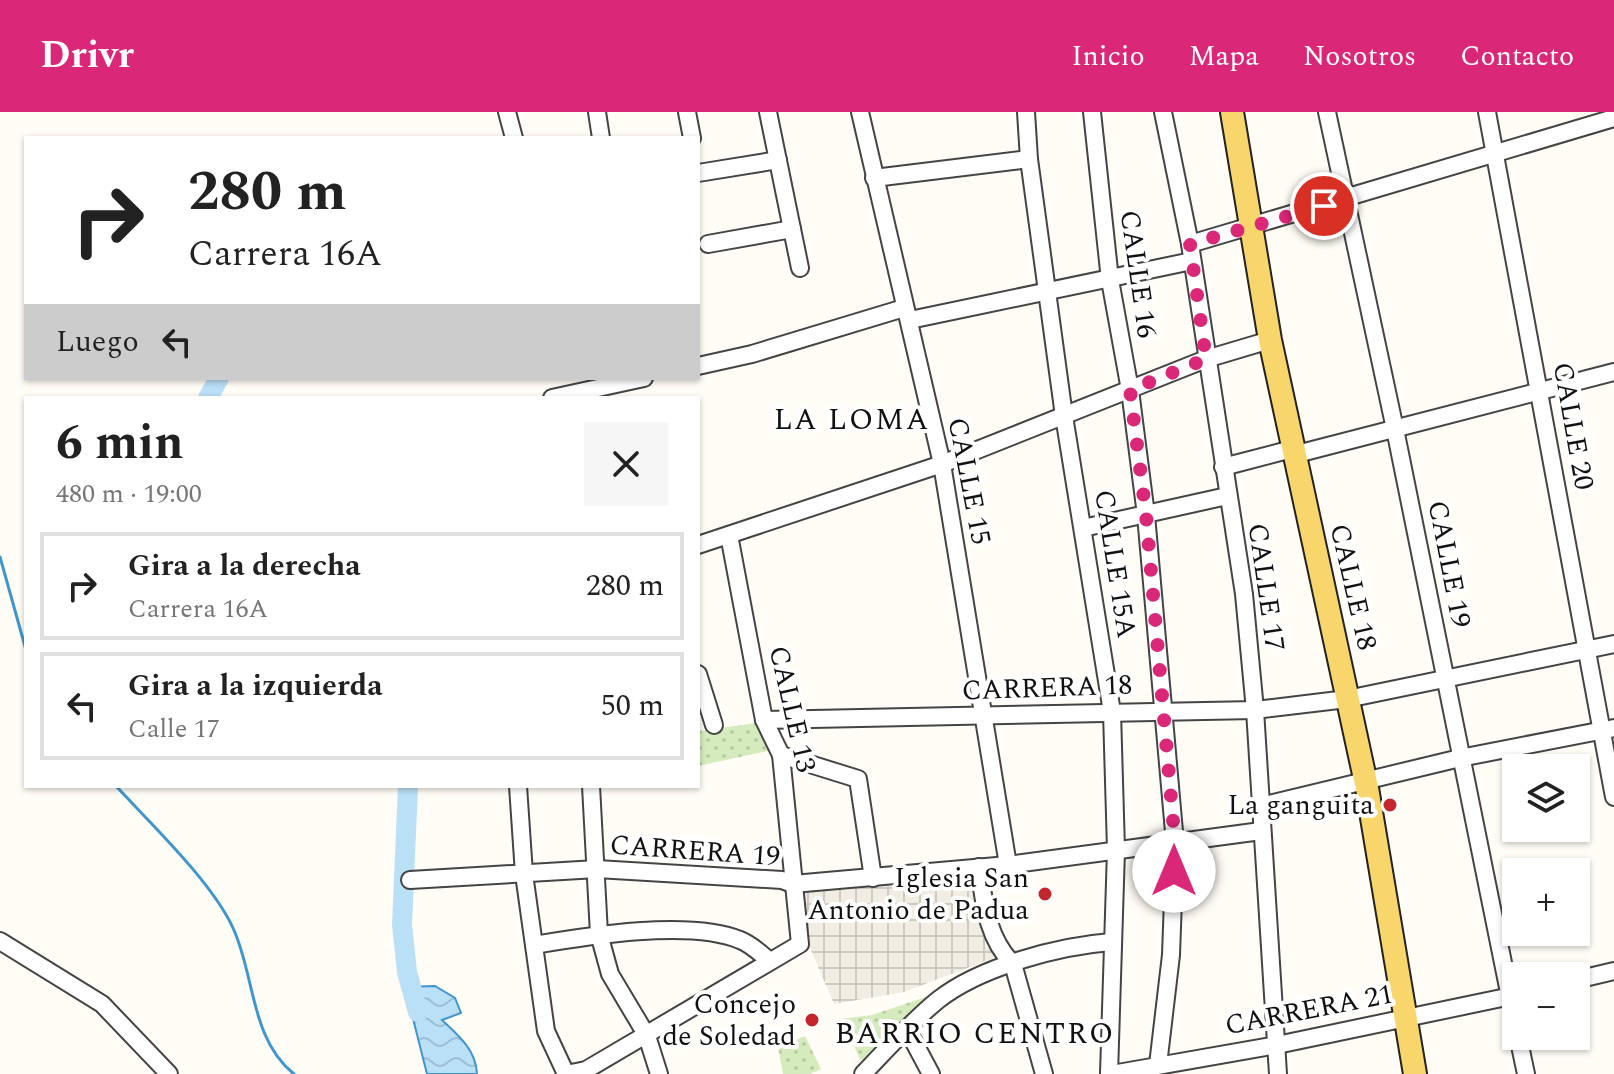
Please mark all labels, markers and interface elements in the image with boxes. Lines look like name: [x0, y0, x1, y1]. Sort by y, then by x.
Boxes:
text: Drivr: [40, 27, 134, 85]
text: Inicio: [1072, 35, 1145, 78]
text: Mapa: [1189, 35, 1259, 78]
text: Nosotros: [1303, 35, 1416, 78]
text: Contacto: [1460, 35, 1574, 78]
text: 280 m: [188, 150, 347, 235]
icon: right: [56, 168, 160, 272]
pin: [1290, 172, 1358, 240]
icon: arrive: [1302, 184, 1346, 228]
street label: CALLE 16: [1108, 207, 1168, 341]
text: Carrera 16A: [188, 227, 382, 282]
text: Luego: [56, 319, 139, 365]
icon: left: [155, 320, 199, 364]
street label: CALLE 20: [1541, 359, 1605, 493]
district label: LA LOMA: [774, 397, 930, 443]
text: 6 min: [56, 407, 184, 480]
street label: CALLE 15: [936, 414, 1002, 548]
button: close: [584, 422, 668, 506]
text: 480 m · 19:00: [56, 474, 202, 514]
street label: CALLE 15A: [1082, 487, 1148, 641]
street label: CALLE 19: [1416, 497, 1482, 631]
street label: CALLE 18: [1318, 519, 1388, 655]
street label: CALLE 17: [1236, 520, 1296, 654]
text: Gira a la derecha: [128, 543, 361, 589]
text: 280 m: [586, 563, 664, 609]
icon: right: [60, 564, 104, 608]
text: Carrera 16A: [128, 589, 268, 629]
street label: CALLE 13: [757, 641, 827, 777]
text: Gira a la izquierda: [128, 663, 383, 709]
street label: CARRERA 18: [961, 664, 1133, 712]
text: 50 m: [601, 683, 664, 729]
icon: left: [60, 684, 104, 728]
text: Calle 17: [128, 709, 220, 749]
map controls: [1502, 754, 1590, 1050]
button: layers: [1502, 754, 1590, 842]
place label: La ganguita: [1227, 784, 1374, 827]
marker: La ganguita: [1381, 796, 1399, 814]
street label: CARRERA 19: [608, 824, 782, 878]
position arrow: [1132, 829, 1216, 913]
place label: Iglesia San Antonio de Padua: [807, 857, 1029, 932]
button: +: [1502, 858, 1590, 946]
marker: Iglesia San Antonio de Padua: [1036, 885, 1054, 903]
button: −: [1502, 962, 1590, 1050]
street label: CARRERA 21: [1221, 973, 1397, 1047]
place label: Concejo de Soledad: [662, 983, 796, 1058]
marker: Concejo de Soledad: [803, 1011, 821, 1029]
district label: BARRIO CENTRO: [835, 1011, 1115, 1057]

